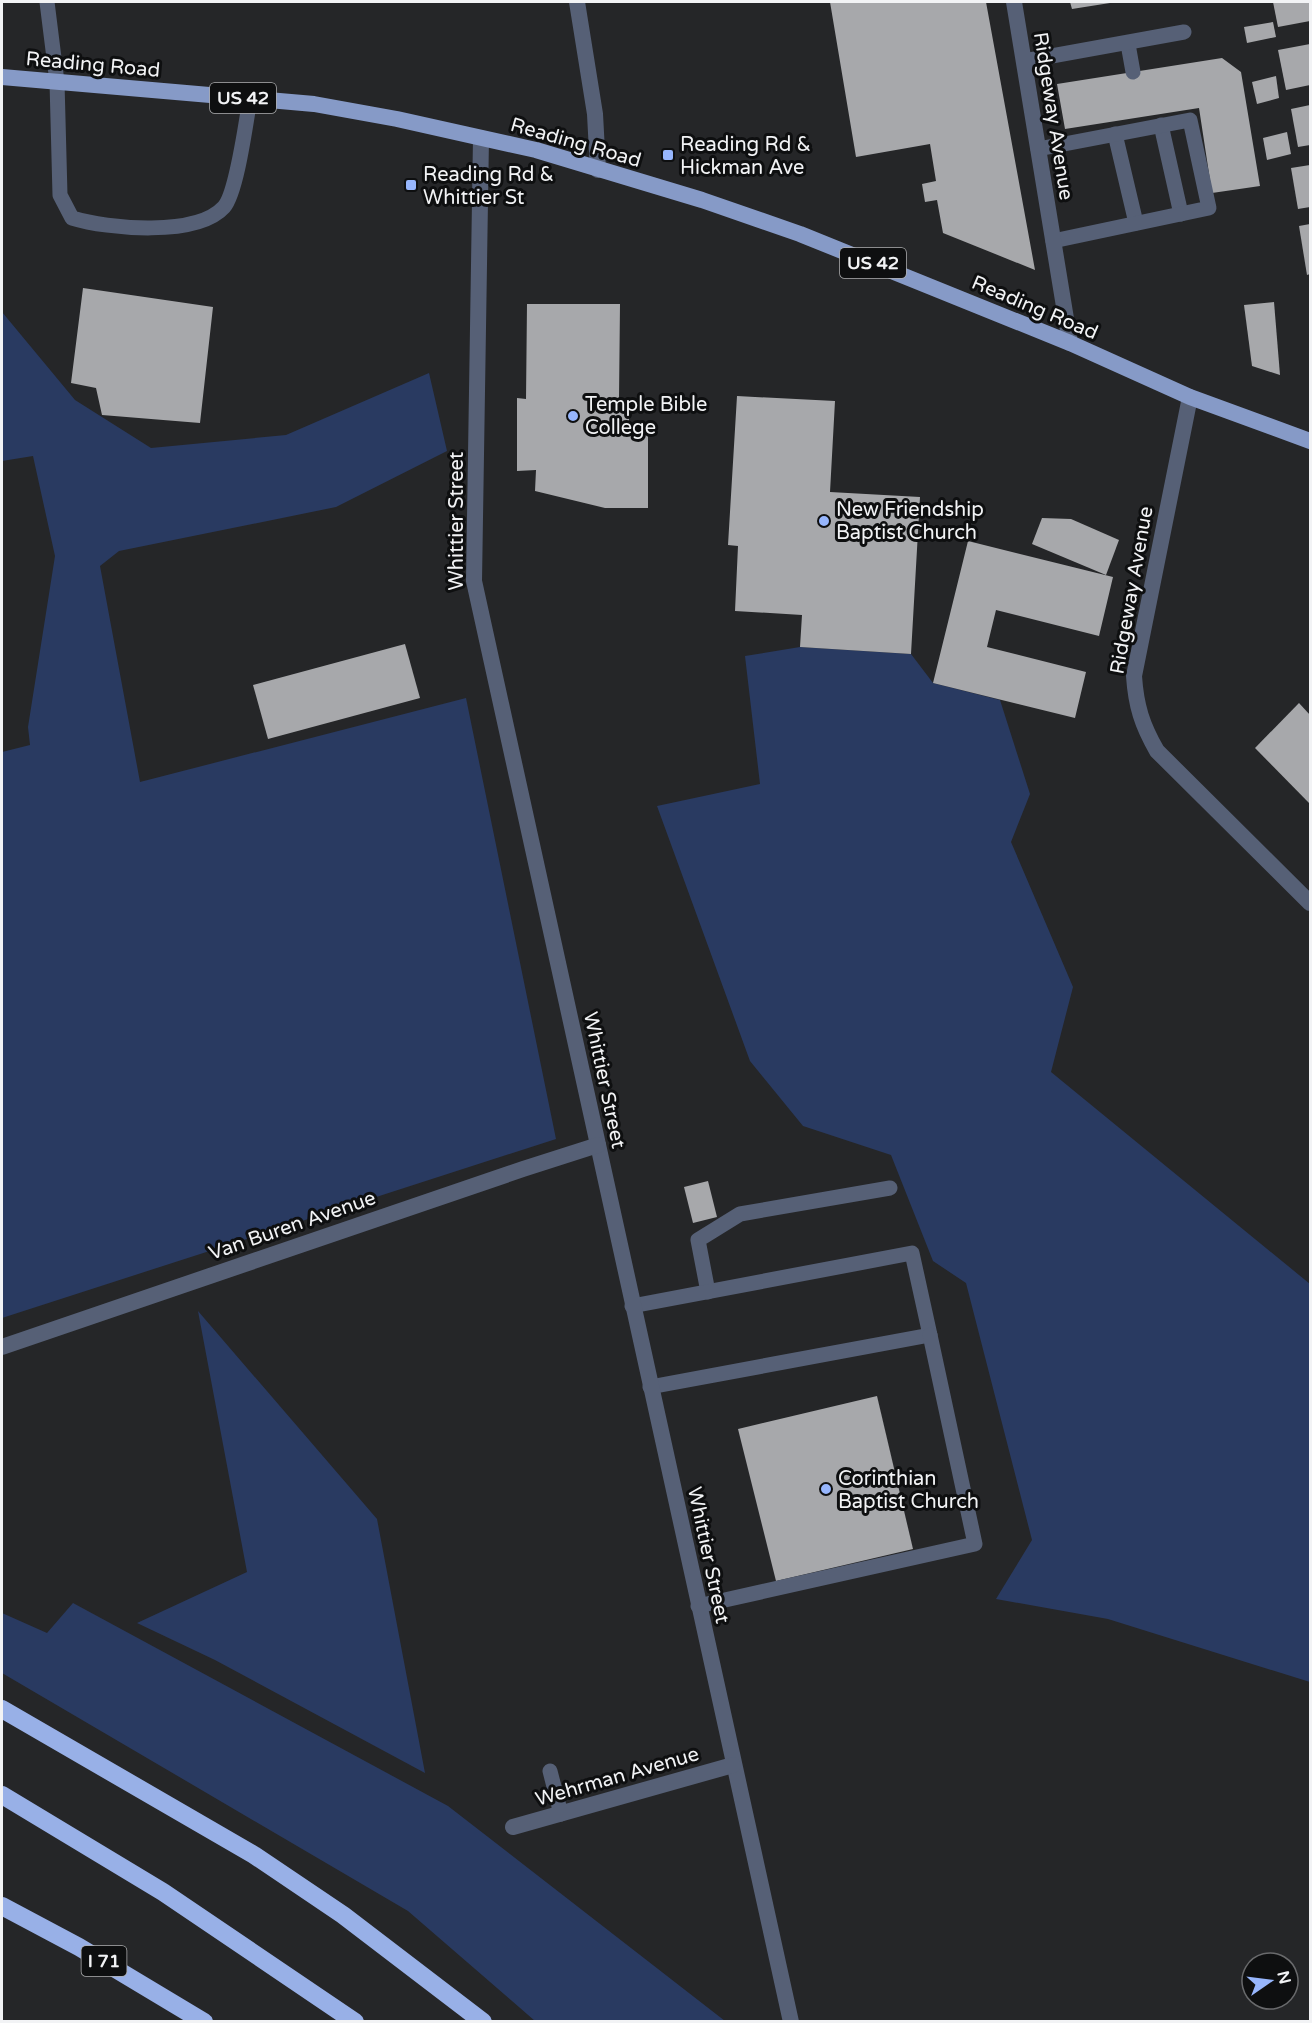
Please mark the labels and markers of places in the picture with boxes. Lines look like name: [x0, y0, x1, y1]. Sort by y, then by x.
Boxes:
place label: Reading Rd & Hickman Ave: [680, 133, 811, 180]
marker: Reading Rd & Hickman Ave: [661, 148, 675, 162]
place label: Reading Rd & Whittier St: [423, 163, 554, 210]
marker: Reading Rd & Whittier St: [404, 178, 418, 192]
place label: Temple Bible College: [585, 393, 707, 440]
marker: Temple Bible College: [566, 409, 580, 423]
place label: New Friendship Baptist Church: [836, 498, 984, 545]
marker: New Friendship Baptist Church: [817, 514, 831, 528]
place label: Corinthian Baptist Church: [838, 1467, 979, 1514]
marker: Corinthian Baptist Church: [819, 1482, 833, 1496]

